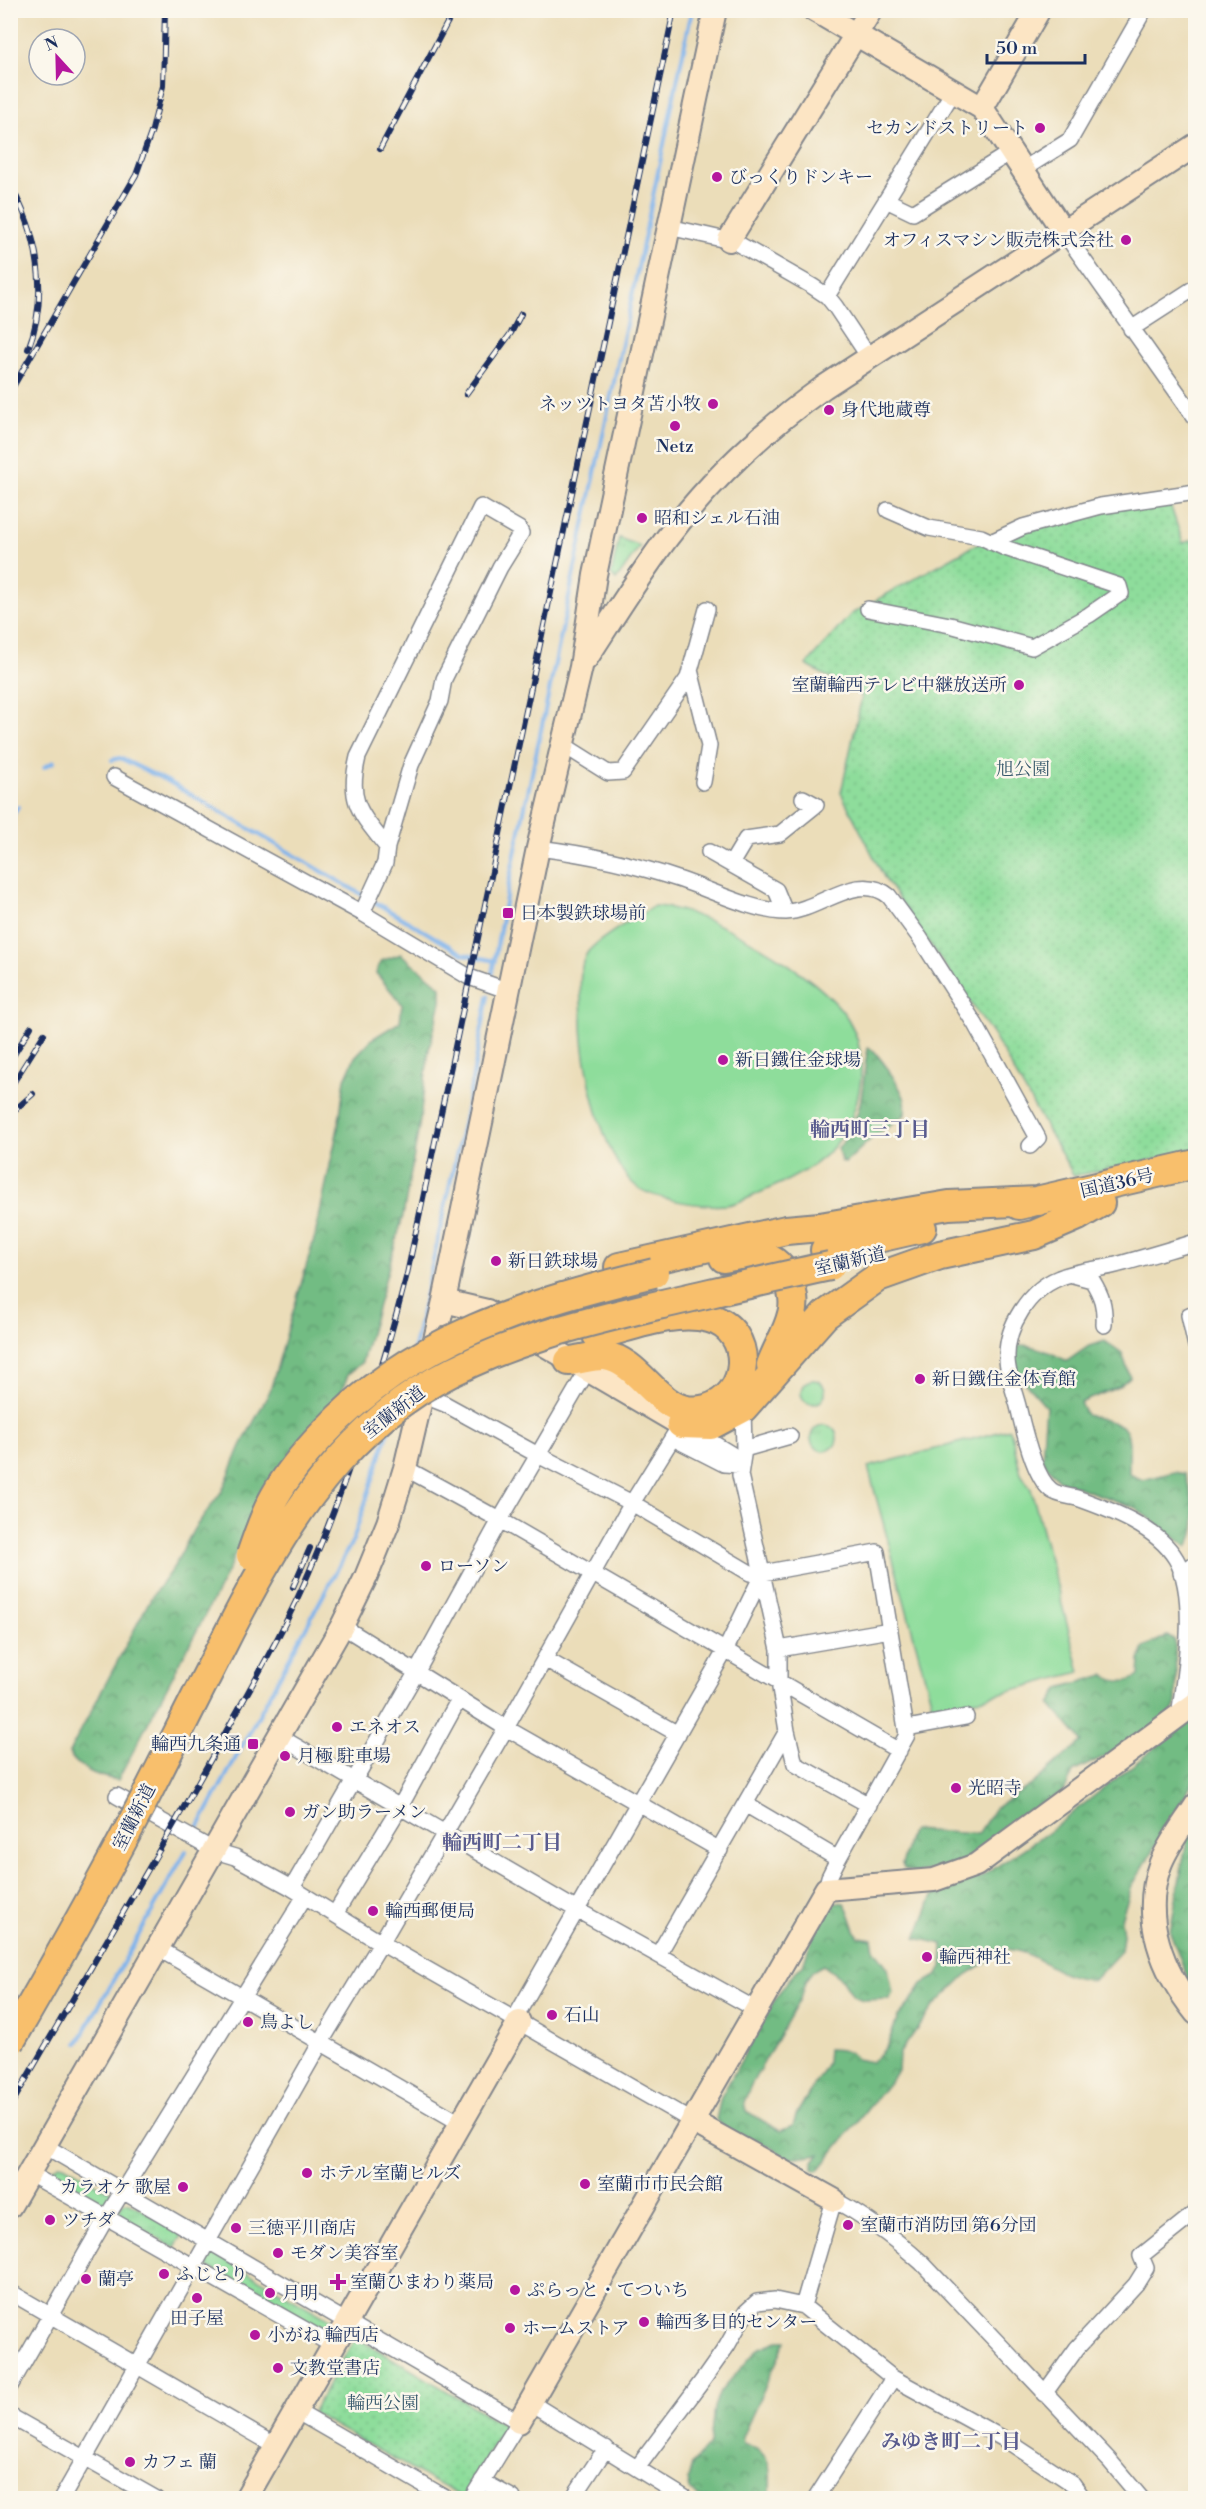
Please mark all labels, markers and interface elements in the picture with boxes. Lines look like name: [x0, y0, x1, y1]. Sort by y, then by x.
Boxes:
north arrow: [27, 27, 87, 87]
scale bar: [987, 27, 1084, 65]
text: N: [42, 32, 62, 56]
text: 50 m: [996, 37, 1038, 60]
place label: セカンドストリート: [866, 117, 1028, 140]
marker: セカンドストリート: [1033, 121, 1047, 135]
place label: びっくりドンキー: [729, 166, 873, 189]
marker: びっくりドンキー: [710, 170, 724, 184]
place label: オフィスマシン販売株式会社: [883, 229, 1114, 252]
marker: オフィスマシン販売株式会社: [1119, 233, 1133, 247]
place label: ネッツトヨタ苫小牧: [539, 393, 701, 416]
marker: ネッツトヨタ苫小牧: [706, 397, 720, 411]
place label: 身代地蔵尊: [841, 399, 931, 422]
marker: 身代地蔵尊: [822, 403, 836, 417]
marker: Netz: [668, 419, 682, 433]
place label: Netz: [656, 435, 694, 458]
place label: 昭和シェル石油: [654, 507, 780, 530]
marker: 昭和シェル石油: [635, 511, 649, 525]
place label: 室蘭輪西テレビ中継放送所: [791, 674, 1007, 697]
marker: 室蘭輪西テレビ中継放送所: [1012, 678, 1026, 692]
park label: 旭公園: [996, 758, 1050, 781]
place label: 日本製鉄球場前: [520, 902, 646, 925]
marker: 日本製鉄球場前: [501, 906, 515, 920]
place label: 新日鐵住金球場: [735, 1049, 861, 1072]
marker: 新日鐵住金球場: [716, 1053, 730, 1067]
district label: 輪西町三丁目: [810, 1118, 930, 1143]
street label: 国道36号: [1078, 1164, 1156, 1203]
street label: 室蘭新道: [812, 1242, 888, 1281]
place label: 新日鉄球場: [508, 1250, 598, 1273]
marker: 新日鉄球場: [489, 1254, 503, 1268]
place label: 新日鐵住金体育館: [932, 1368, 1076, 1391]
marker: 新日鐵住金体育館: [913, 1372, 927, 1386]
street label: 室蘭新道: [359, 1381, 430, 1444]
place label: ローソン: [438, 1555, 509, 1578]
marker: ローソン: [419, 1559, 433, 1573]
place label: エネオス: [349, 1716, 421, 1739]
marker: エネオス: [330, 1720, 344, 1734]
place label: 輪西九条通: [151, 1733, 241, 1756]
marker: 輪西九条通: [246, 1737, 260, 1751]
place label: 月極 駐車場: [297, 1745, 391, 1768]
marker: 月極 駐車場: [278, 1749, 292, 1763]
place label: 光昭寺: [968, 1777, 1022, 1800]
street label: 室蘭新道: [108, 1780, 161, 1855]
marker: 光昭寺: [949, 1781, 963, 1795]
place label: ガン助ラーメン: [302, 1801, 427, 1824]
marker: ガン助ラーメン: [283, 1805, 297, 1819]
district label: 輪西町二丁目: [442, 1831, 562, 1856]
place label: 輪西郵便局: [385, 1900, 475, 1923]
marker: 輪西郵便局: [366, 1904, 380, 1918]
place label: 輪西神社: [939, 1946, 1011, 1969]
marker: 輪西神社: [920, 1950, 934, 1964]
place label: 石山: [564, 2004, 600, 2027]
marker: 石山: [545, 2008, 559, 2022]
place label: 鳥よし: [260, 2011, 314, 2034]
marker: 鳥よし: [241, 2015, 255, 2029]
place label: ホテル室蘭ヒルズ: [319, 2162, 462, 2185]
marker: ホテル室蘭ヒルズ: [300, 2166, 314, 2180]
place label: 室蘭市市民会館: [597, 2173, 723, 2196]
place label: カラオケ 歌屋: [60, 2176, 171, 2199]
marker: 室蘭市市民会館: [578, 2177, 592, 2191]
marker: カラオケ 歌屋: [176, 2180, 190, 2194]
place label: ツチダ: [62, 2209, 115, 2232]
marker: ツチダ: [43, 2213, 57, 2227]
place label: 室蘭市消防団 第6分団: [860, 2214, 1037, 2237]
place label: 三徳平川商店: [248, 2217, 356, 2240]
marker: 室蘭市消防団 第6分団: [841, 2218, 855, 2232]
marker: 三徳平川商店: [229, 2221, 243, 2235]
place label: モダン美容室: [290, 2242, 398, 2265]
marker: モダン美容室: [271, 2246, 285, 2260]
place label: ふじとり: [176, 2263, 248, 2286]
marker: ふじとり: [157, 2267, 171, 2281]
place label: 蘭亭: [98, 2268, 134, 2291]
place label: 室蘭ひまわり薬局: [350, 2271, 494, 2294]
marker: 蘭亭: [79, 2272, 93, 2286]
marker: 室蘭ひまわり薬局: [331, 2275, 345, 2289]
place label: ぷらっと・てついち: [527, 2279, 689, 2302]
place label: 月明: [282, 2282, 318, 2305]
marker: ぷらっと・てついち: [508, 2283, 522, 2297]
marker: 月明: [263, 2286, 277, 2300]
marker: 田子屋: [190, 2291, 204, 2305]
place label: 田子屋: [170, 2307, 224, 2330]
place label: 輪西多目的センター: [656, 2311, 817, 2334]
marker: 輪西多目的センター: [637, 2315, 651, 2329]
place label: ホームストア: [522, 2317, 629, 2340]
marker: ホームストア: [503, 2321, 517, 2335]
place label: 小がね 輪西店: [267, 2324, 379, 2347]
marker: 小がね 輪西店: [248, 2328, 262, 2342]
place label: 文教堂書店: [290, 2357, 380, 2380]
marker: 文教堂書店: [271, 2361, 285, 2375]
park label: 輪西公園: [347, 2392, 419, 2415]
district label: みゆき町二丁目: [881, 2430, 1021, 2455]
place label: カフェ 蘭: [142, 2451, 217, 2474]
marker: カフェ 蘭: [123, 2455, 137, 2469]

